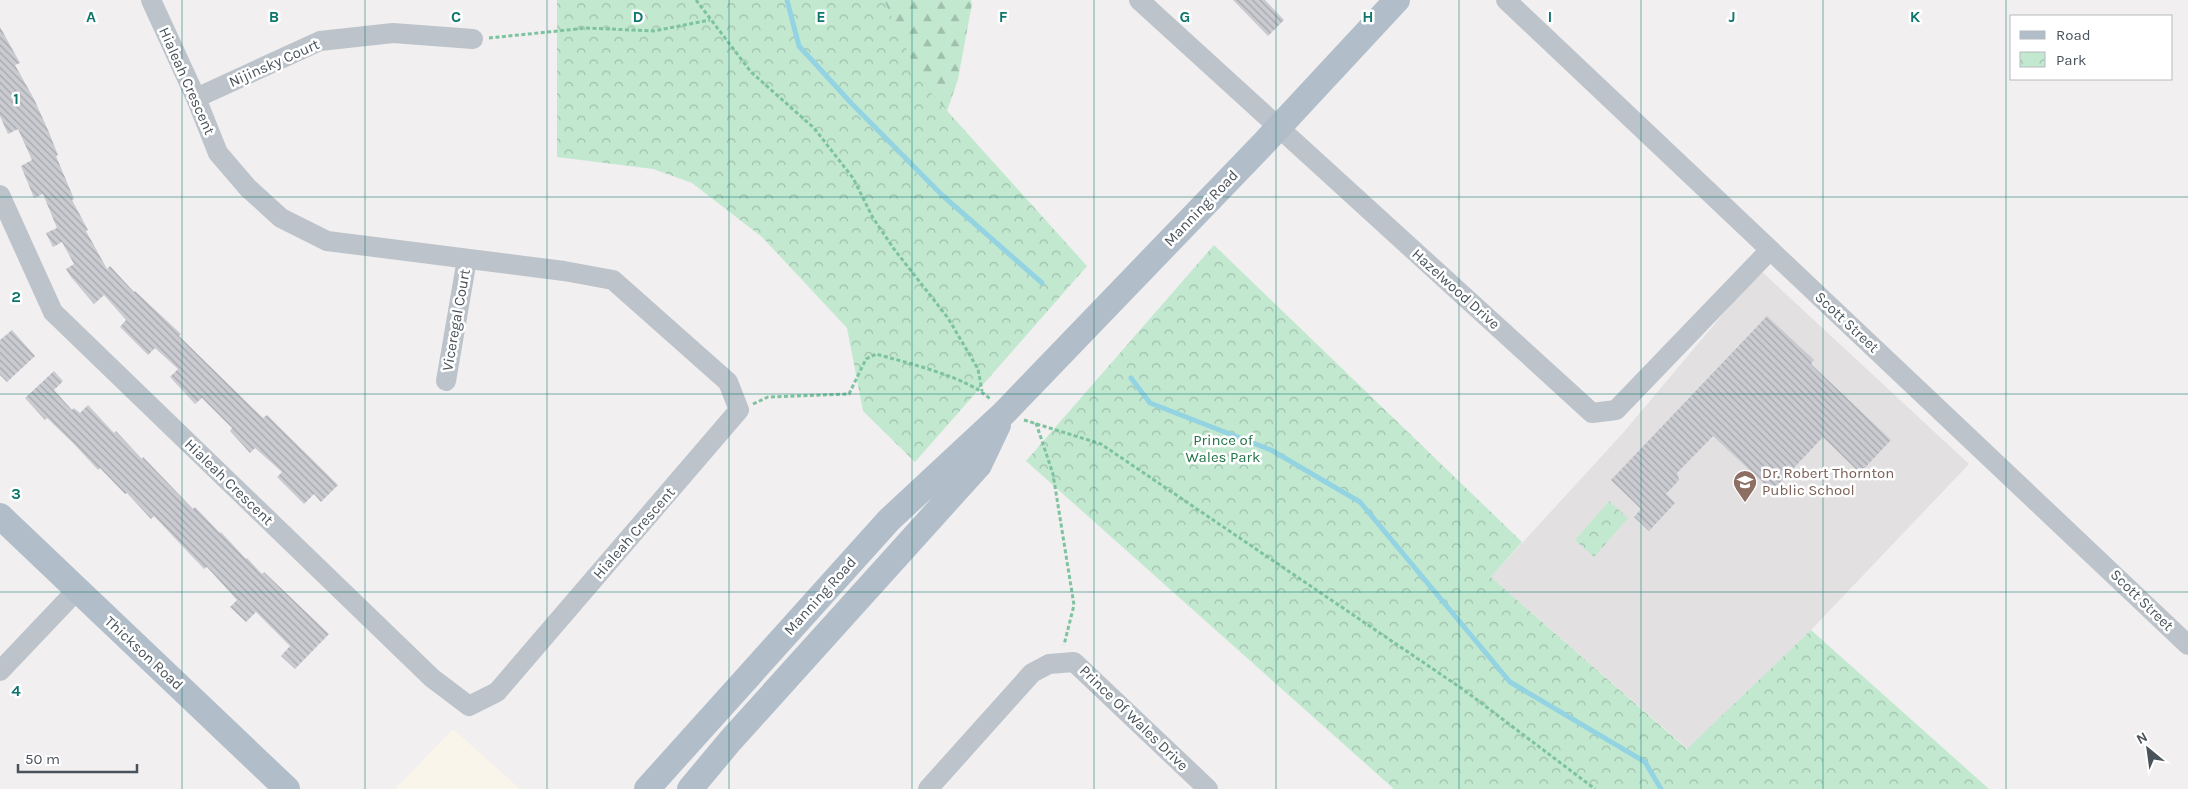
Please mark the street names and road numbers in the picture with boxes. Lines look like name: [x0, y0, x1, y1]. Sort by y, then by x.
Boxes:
street label: Hialeah Crescent: [155, 24, 219, 138]
street label: Nijinsky Court: [226, 35, 322, 91]
street label: Manning Road: [1160, 166, 1242, 250]
street label: Hazelwood Drive: [1408, 245, 1504, 333]
street label: Viceregal Court: [438, 267, 474, 373]
street label: Scott Street: [1811, 288, 1883, 356]
street label: Hialeah Crescent: [181, 435, 277, 529]
street label: Hialeah Crescent: [589, 483, 679, 583]
street label: Manning Road: [780, 553, 860, 639]
street label: Scott Street: [2107, 565, 2178, 635]
street label: Thickson Road: [101, 612, 187, 694]
street label: Prince Of Wales Drive: [1076, 661, 1192, 775]

